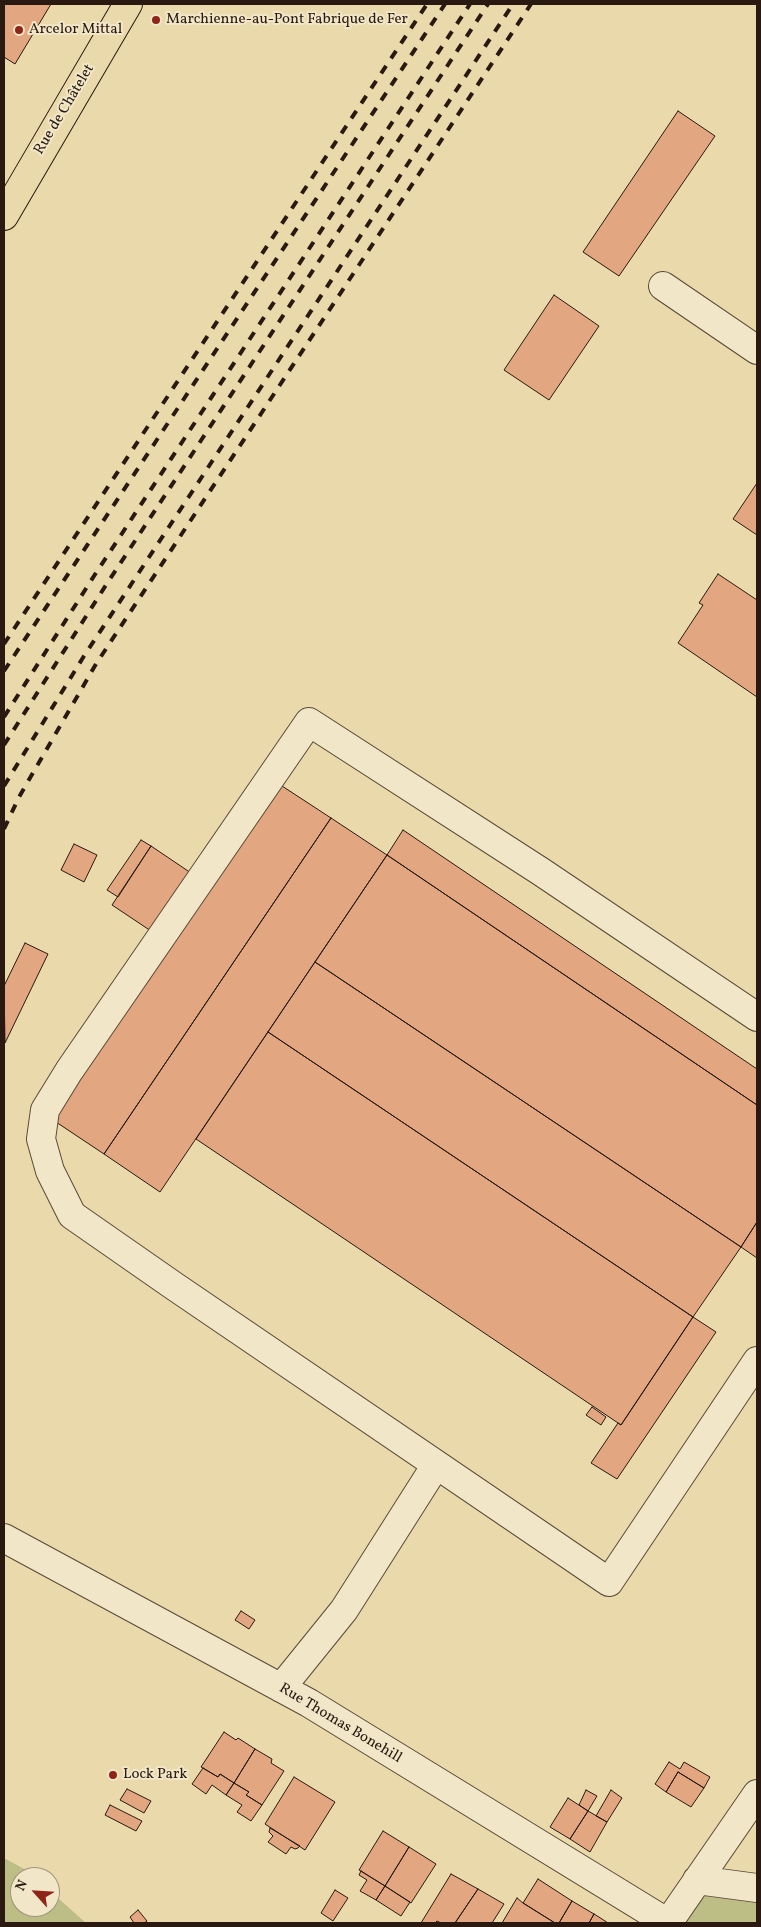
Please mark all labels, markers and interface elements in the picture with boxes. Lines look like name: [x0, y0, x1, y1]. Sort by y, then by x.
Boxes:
place label: Marchienne-au-Pont Fabrique de Fer: [166, 11, 408, 29]
marker: Marchienne-au-Pont Fabrique de Fer: [150, 14, 162, 26]
place label: Arcelor Mittal: [29, 21, 122, 39]
marker: Arcelor Mittal: [13, 24, 25, 36]
street label: Rue de Châtelet: [31, 61, 99, 159]
street label: Rue Thomas Bonehill: [275, 1680, 405, 1768]
place label: Lock Park: [123, 1766, 188, 1784]
marker: Lock Park: [107, 1769, 119, 1781]
north arrow: [10, 1867, 60, 1917]
text: N: [11, 1877, 33, 1894]

